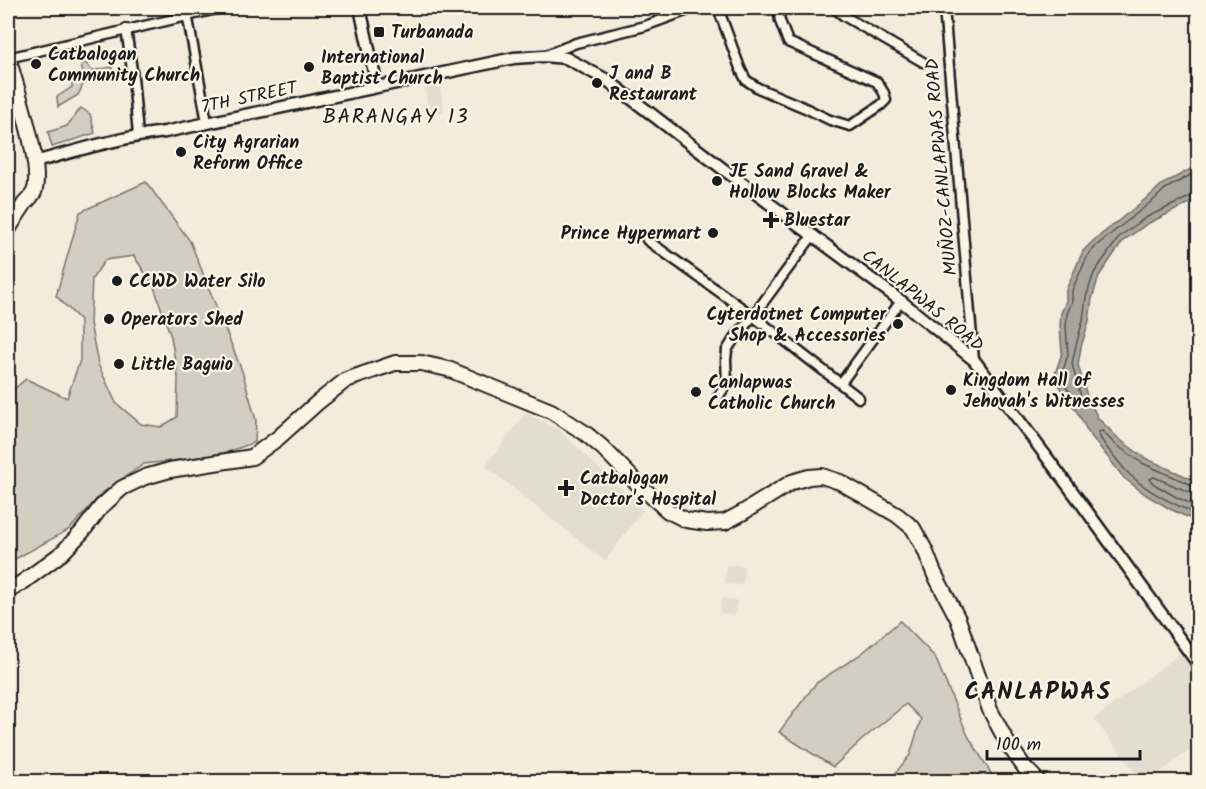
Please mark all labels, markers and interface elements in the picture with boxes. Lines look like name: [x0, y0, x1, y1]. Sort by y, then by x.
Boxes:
place label: Turbanada: [391, 19, 473, 48]
marker: Turbanada: [372, 25, 386, 39]
place label: Catbalogan Community Church: [48, 41, 200, 91]
place label: International Baptist Church: [321, 44, 443, 94]
marker: Catbalogan Community Church: [29, 57, 43, 71]
street label: MUÑOZ-CANLAPWAS ROAD: [919, 57, 966, 277]
marker: International Baptist Church: [302, 60, 316, 74]
place label: J and B Restaurant: [609, 60, 698, 110]
street label: 7TH STREET: [199, 74, 301, 123]
marker: J and B Restaurant: [590, 76, 604, 90]
district label: BARANGAY 13: [323, 101, 469, 134]
place label: City Agrarian Reform Office: [193, 129, 303, 179]
marker: City Agrarian Reform Office: [174, 145, 188, 159]
place label: JE Sand Gravel & Hollow Blocks Maker: [729, 158, 892, 208]
marker: JE Sand Gravel & Hollow Blocks Maker: [710, 174, 724, 188]
place label: Bluestar: [784, 207, 851, 236]
marker: Bluestar: [762, 211, 780, 229]
place label: Prince Hypermart: [561, 220, 702, 249]
marker: Prince Hypermart: [706, 226, 720, 240]
street label: CANLAPWAS ROAD: [855, 243, 990, 360]
place label: CCWD Water Silo: [129, 268, 266, 297]
marker: CCWD Water Silo: [110, 274, 124, 288]
place label: Cyterdotnet Computer Shop & Accessories: [706, 301, 887, 351]
place label: Operators Shed: [121, 306, 243, 335]
marker: Operators Shed: [102, 312, 116, 326]
marker: Cyterdotnet Computer Shop & Accessories: [891, 317, 905, 331]
place label: Little Baguio: [131, 351, 233, 380]
marker: Little Baguio: [112, 357, 126, 371]
place label: Kingdom Hall of Jehovah's Witnesses: [963, 367, 1125, 417]
place label: Canlapwas Catholic Church: [708, 369, 835, 419]
marker: Kingdom Hall of Jehovah's Witnesses: [944, 383, 958, 397]
marker: Canlapwas Catholic Church: [689, 385, 703, 399]
place label: Catbalogan Doctor's Hospital: [580, 465, 716, 515]
marker: Catbalogan Doctor's Hospital: [557, 479, 575, 497]
district label: CANLAPWAS: [964, 673, 1112, 712]
scale bar: [987, 723, 1140, 761]
text: 100 m: [996, 731, 1041, 760]

